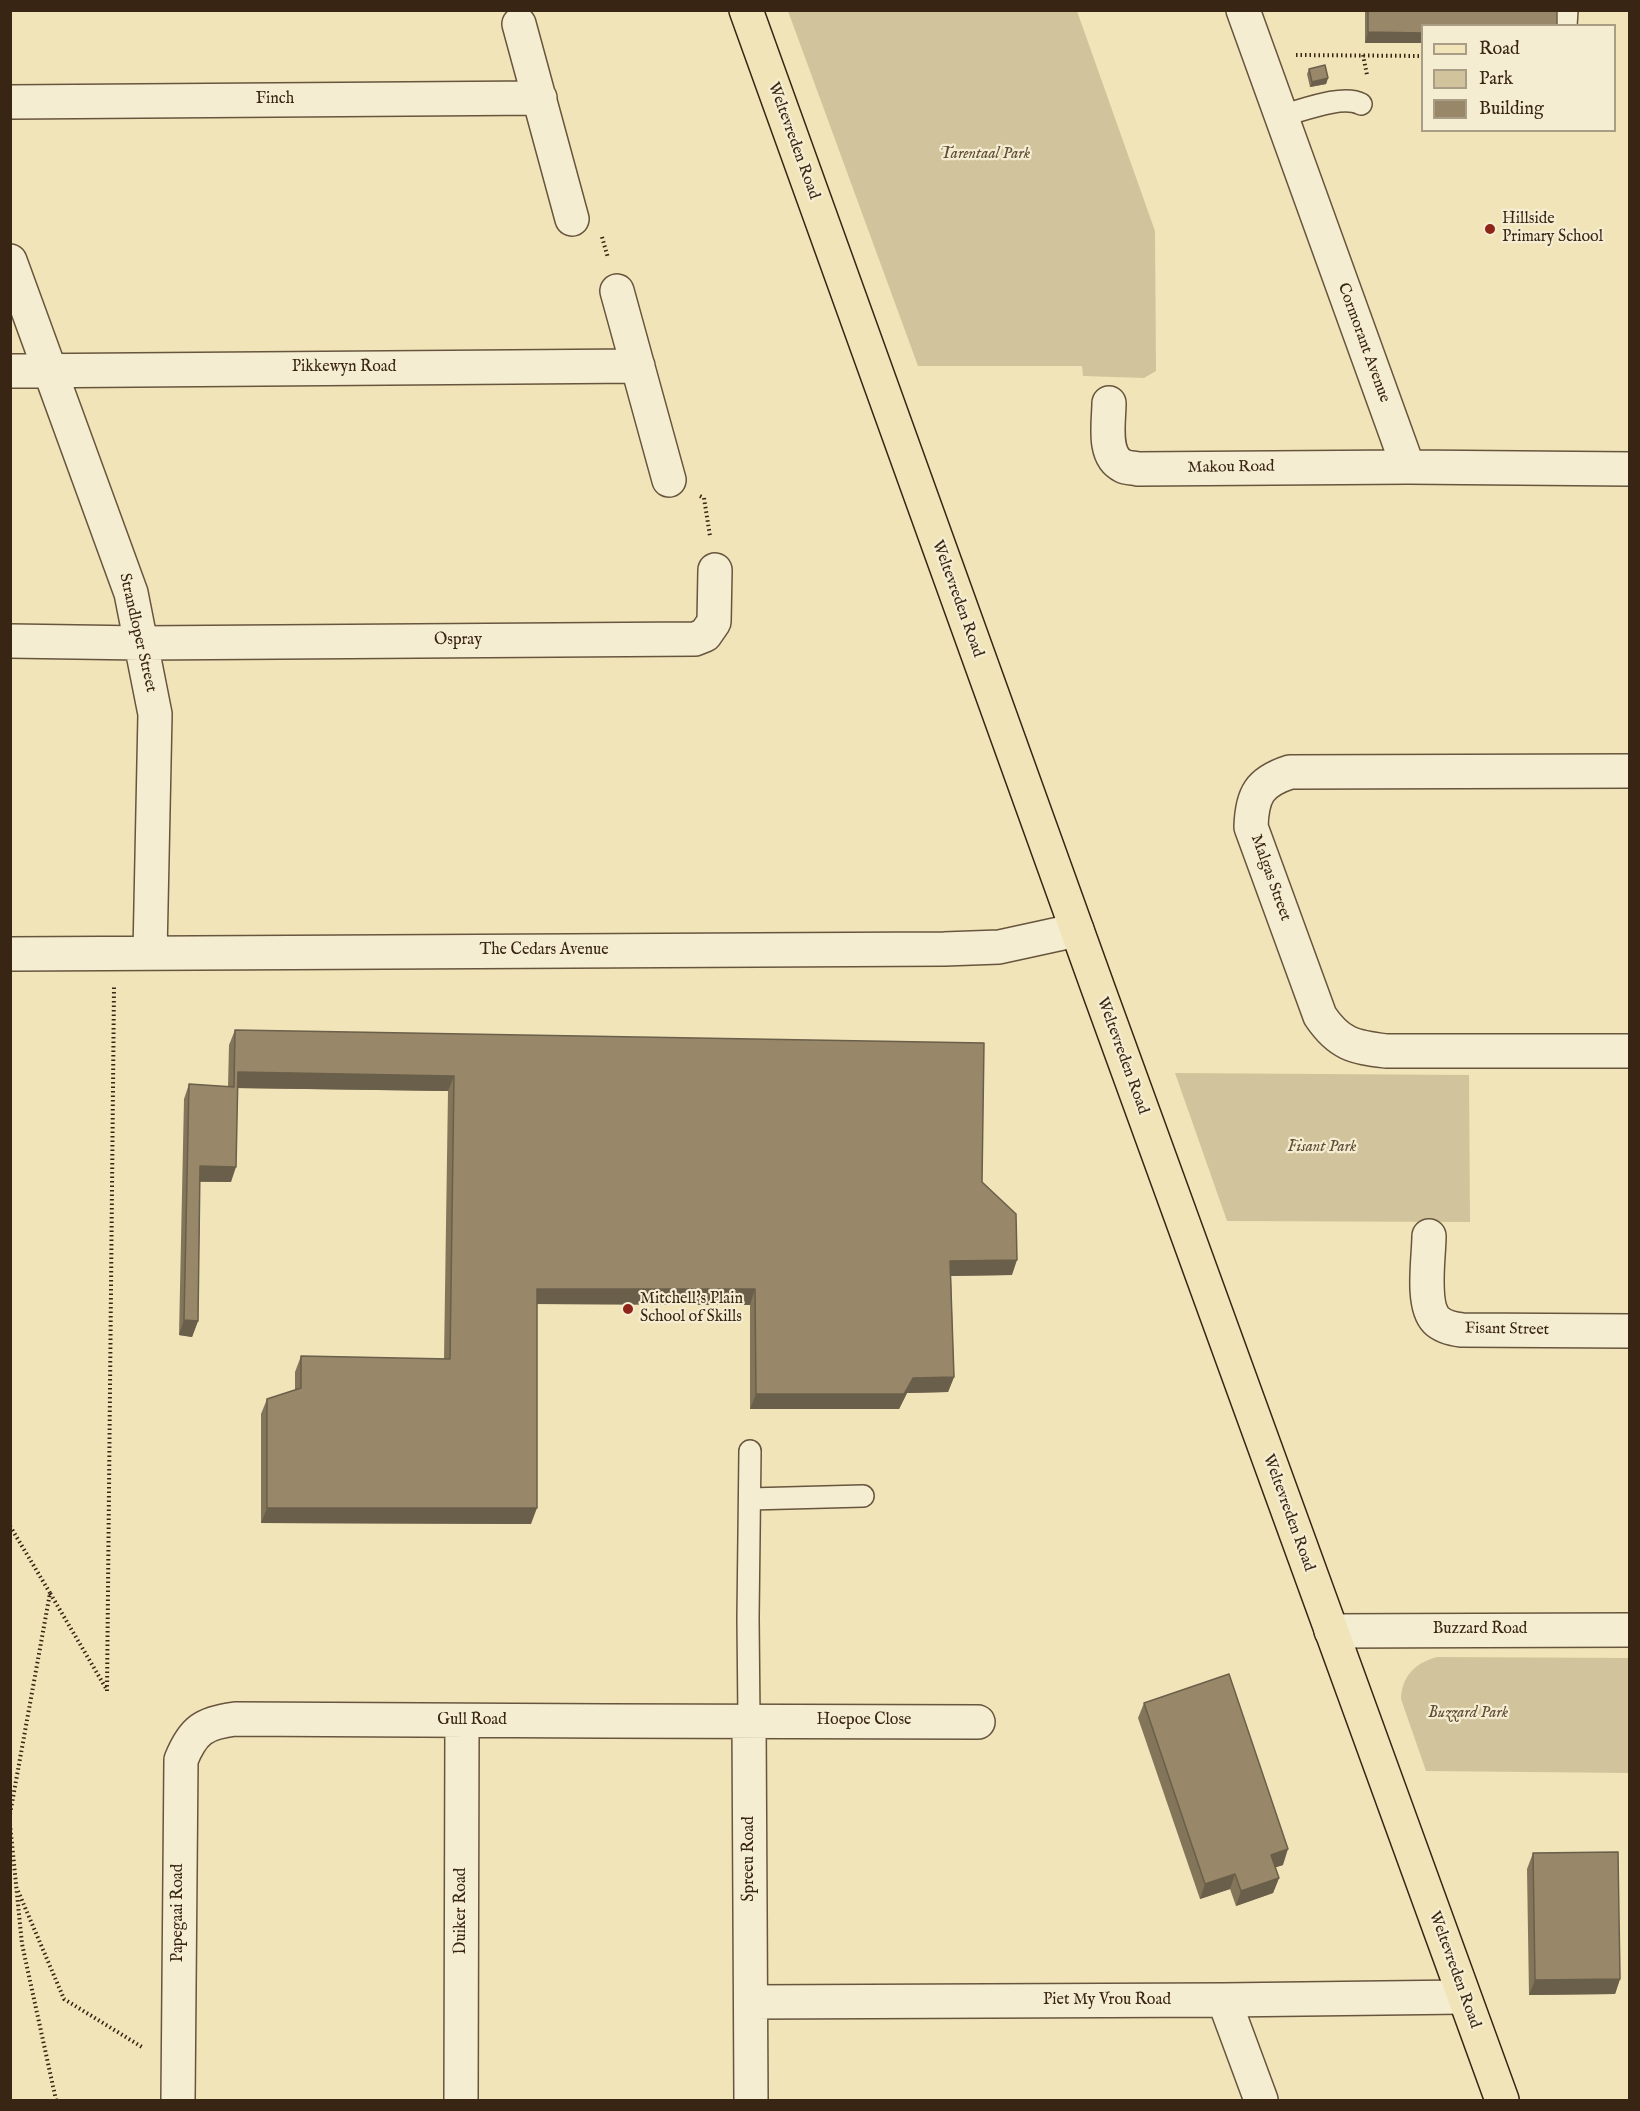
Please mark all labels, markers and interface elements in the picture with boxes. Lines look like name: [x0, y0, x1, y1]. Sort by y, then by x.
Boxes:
legend: [1421, 24, 1616, 132]
text: Road: [1479, 38, 1520, 61]
text: Park: [1479, 68, 1513, 91]
street label: Weltevreden Road: [763, 80, 823, 202]
street label: Finch: [256, 90, 294, 110]
text: Building: [1479, 98, 1544, 121]
park label: Tarentaal Park: [940, 145, 1030, 165]
place label: Hillside Primary School: [1502, 210, 1603, 248]
marker: Hillside Primary School: [1483, 222, 1497, 236]
street label: Cormorant Avenue: [1332, 281, 1394, 405]
street label: Pikkewyn Road: [292, 358, 396, 378]
street label: Makou Road: [1187, 458, 1275, 478]
street label: Weltevreden Road: [927, 538, 987, 660]
street label: Strandloper Street: [114, 572, 160, 694]
street label: Ospray: [434, 631, 482, 651]
street label: Malgas Street: [1245, 832, 1295, 924]
street label: The Cedars Avenue: [479, 941, 609, 961]
street label: Weltevreden Road: [1092, 995, 1152, 1117]
park label: Fisant Park: [1288, 1138, 1356, 1158]
place label: Mitchell's Plain School of Skills: [640, 1290, 743, 1328]
marker: Mitchell's Plain School of Skills: [621, 1302, 635, 1316]
street label: Fisant Street: [1465, 1320, 1549, 1340]
street label: Weltevreden Road: [1258, 1452, 1318, 1574]
street label: Buzzard Road: [1433, 1620, 1527, 1640]
park label: Buzzard Park: [1428, 1704, 1508, 1724]
street label: Gull Road: [437, 1711, 507, 1731]
street label: Hoepoe Close: [817, 1711, 911, 1731]
street label: Spreeu Road: [740, 1816, 760, 1902]
street label: Papegaai Road: [169, 1864, 189, 1962]
street label: Duiker Road: [452, 1868, 472, 1954]
street label: Weltevreden Road: [1424, 1909, 1484, 2031]
street label: Piet My Vrou Road: [1043, 1991, 1171, 2011]

